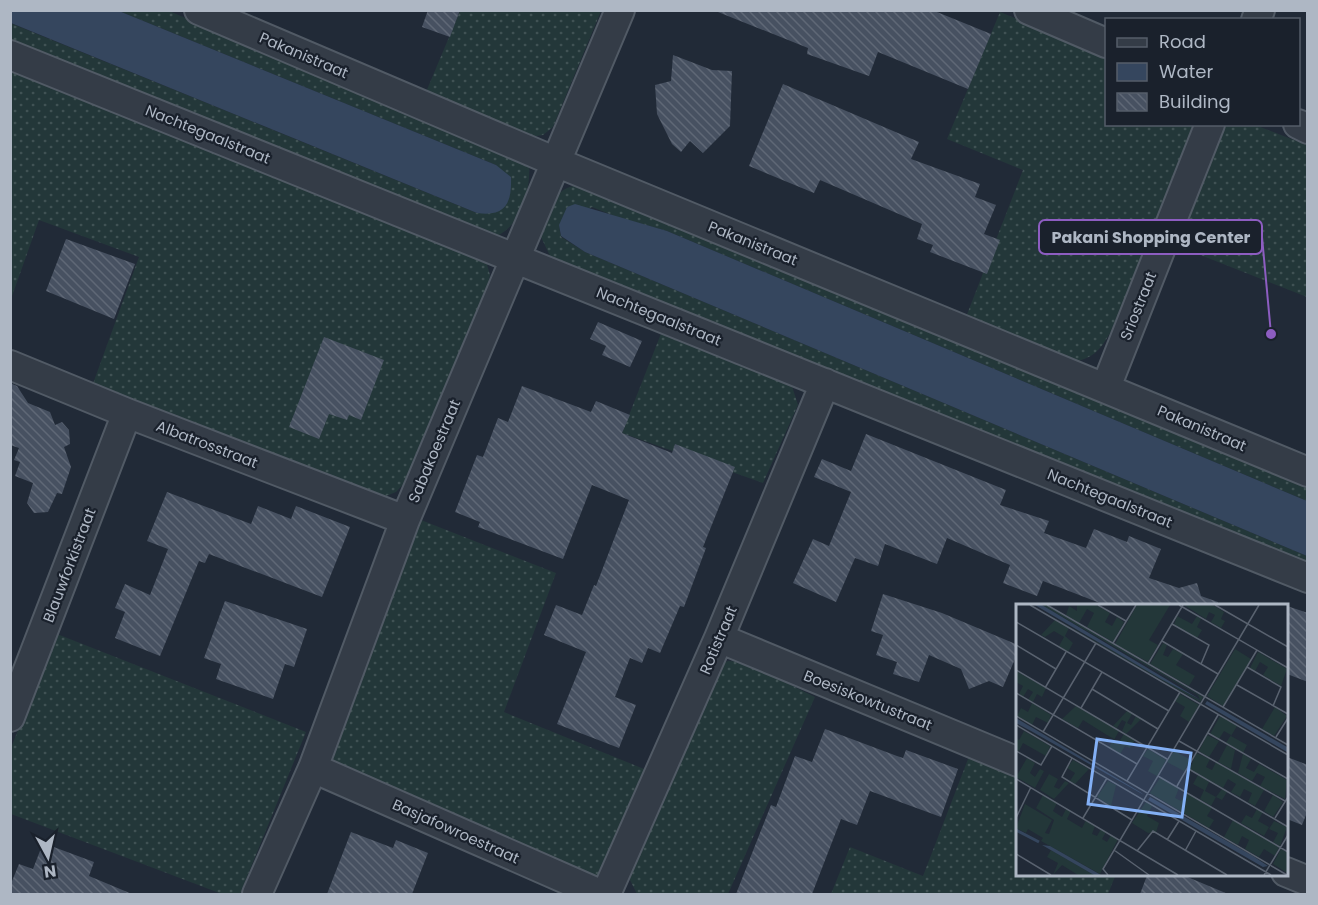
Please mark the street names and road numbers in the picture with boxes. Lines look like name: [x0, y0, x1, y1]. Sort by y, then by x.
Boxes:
street label: Pakanistraat: [256, 27, 352, 83]
street label: Nachtegaalstraat: [142, 99, 274, 169]
street label: Pakanistraat: [705, 216, 801, 270]
street label: Sriostraat: [1115, 269, 1161, 343]
street label: Nachtegaalstraat: [593, 281, 725, 351]
street label: Sabakoestraat: [403, 396, 465, 506]
street label: Pakanistraat: [1154, 400, 1250, 456]
street label: Albatrosstraat: [153, 415, 261, 473]
street label: Nachtegaalstraat: [1044, 463, 1176, 533]
street label: Blauwforkistraat: [37, 505, 101, 625]
street label: Rotistraat: [694, 603, 742, 677]
street label: Boesiskowtustraat: [801, 665, 935, 735]
street label: Basjafowroestraat: [389, 794, 523, 868]

